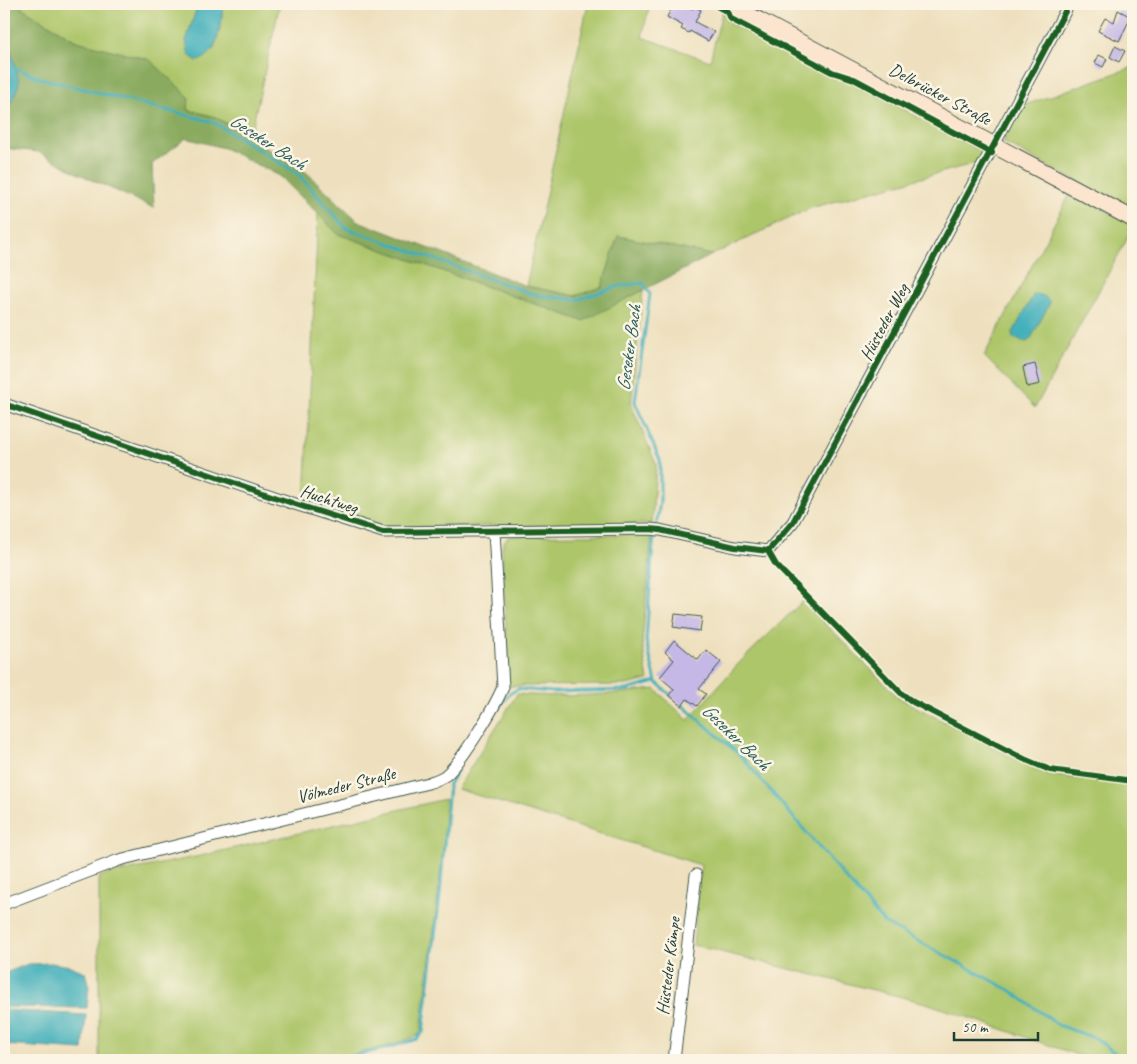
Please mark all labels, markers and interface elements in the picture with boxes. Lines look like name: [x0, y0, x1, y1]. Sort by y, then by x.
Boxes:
street label: Delbrücker Straße: [885, 58, 996, 131]
water label: Geseker Bach: [225, 108, 312, 176]
street label: Hüsteder Weg: [855, 278, 914, 364]
water label: Geseker Bach: [611, 302, 647, 392]
street label: Huchtweg: [298, 479, 362, 519]
water label: Geseker Bach: [697, 698, 776, 777]
street label: Völmeder Straße: [295, 762, 398, 808]
street label: Hüsteder Kämpe: [651, 915, 685, 1016]
scale bar: [954, 1009, 1038, 1041]
text: 50 m: [962, 1018, 989, 1037]

